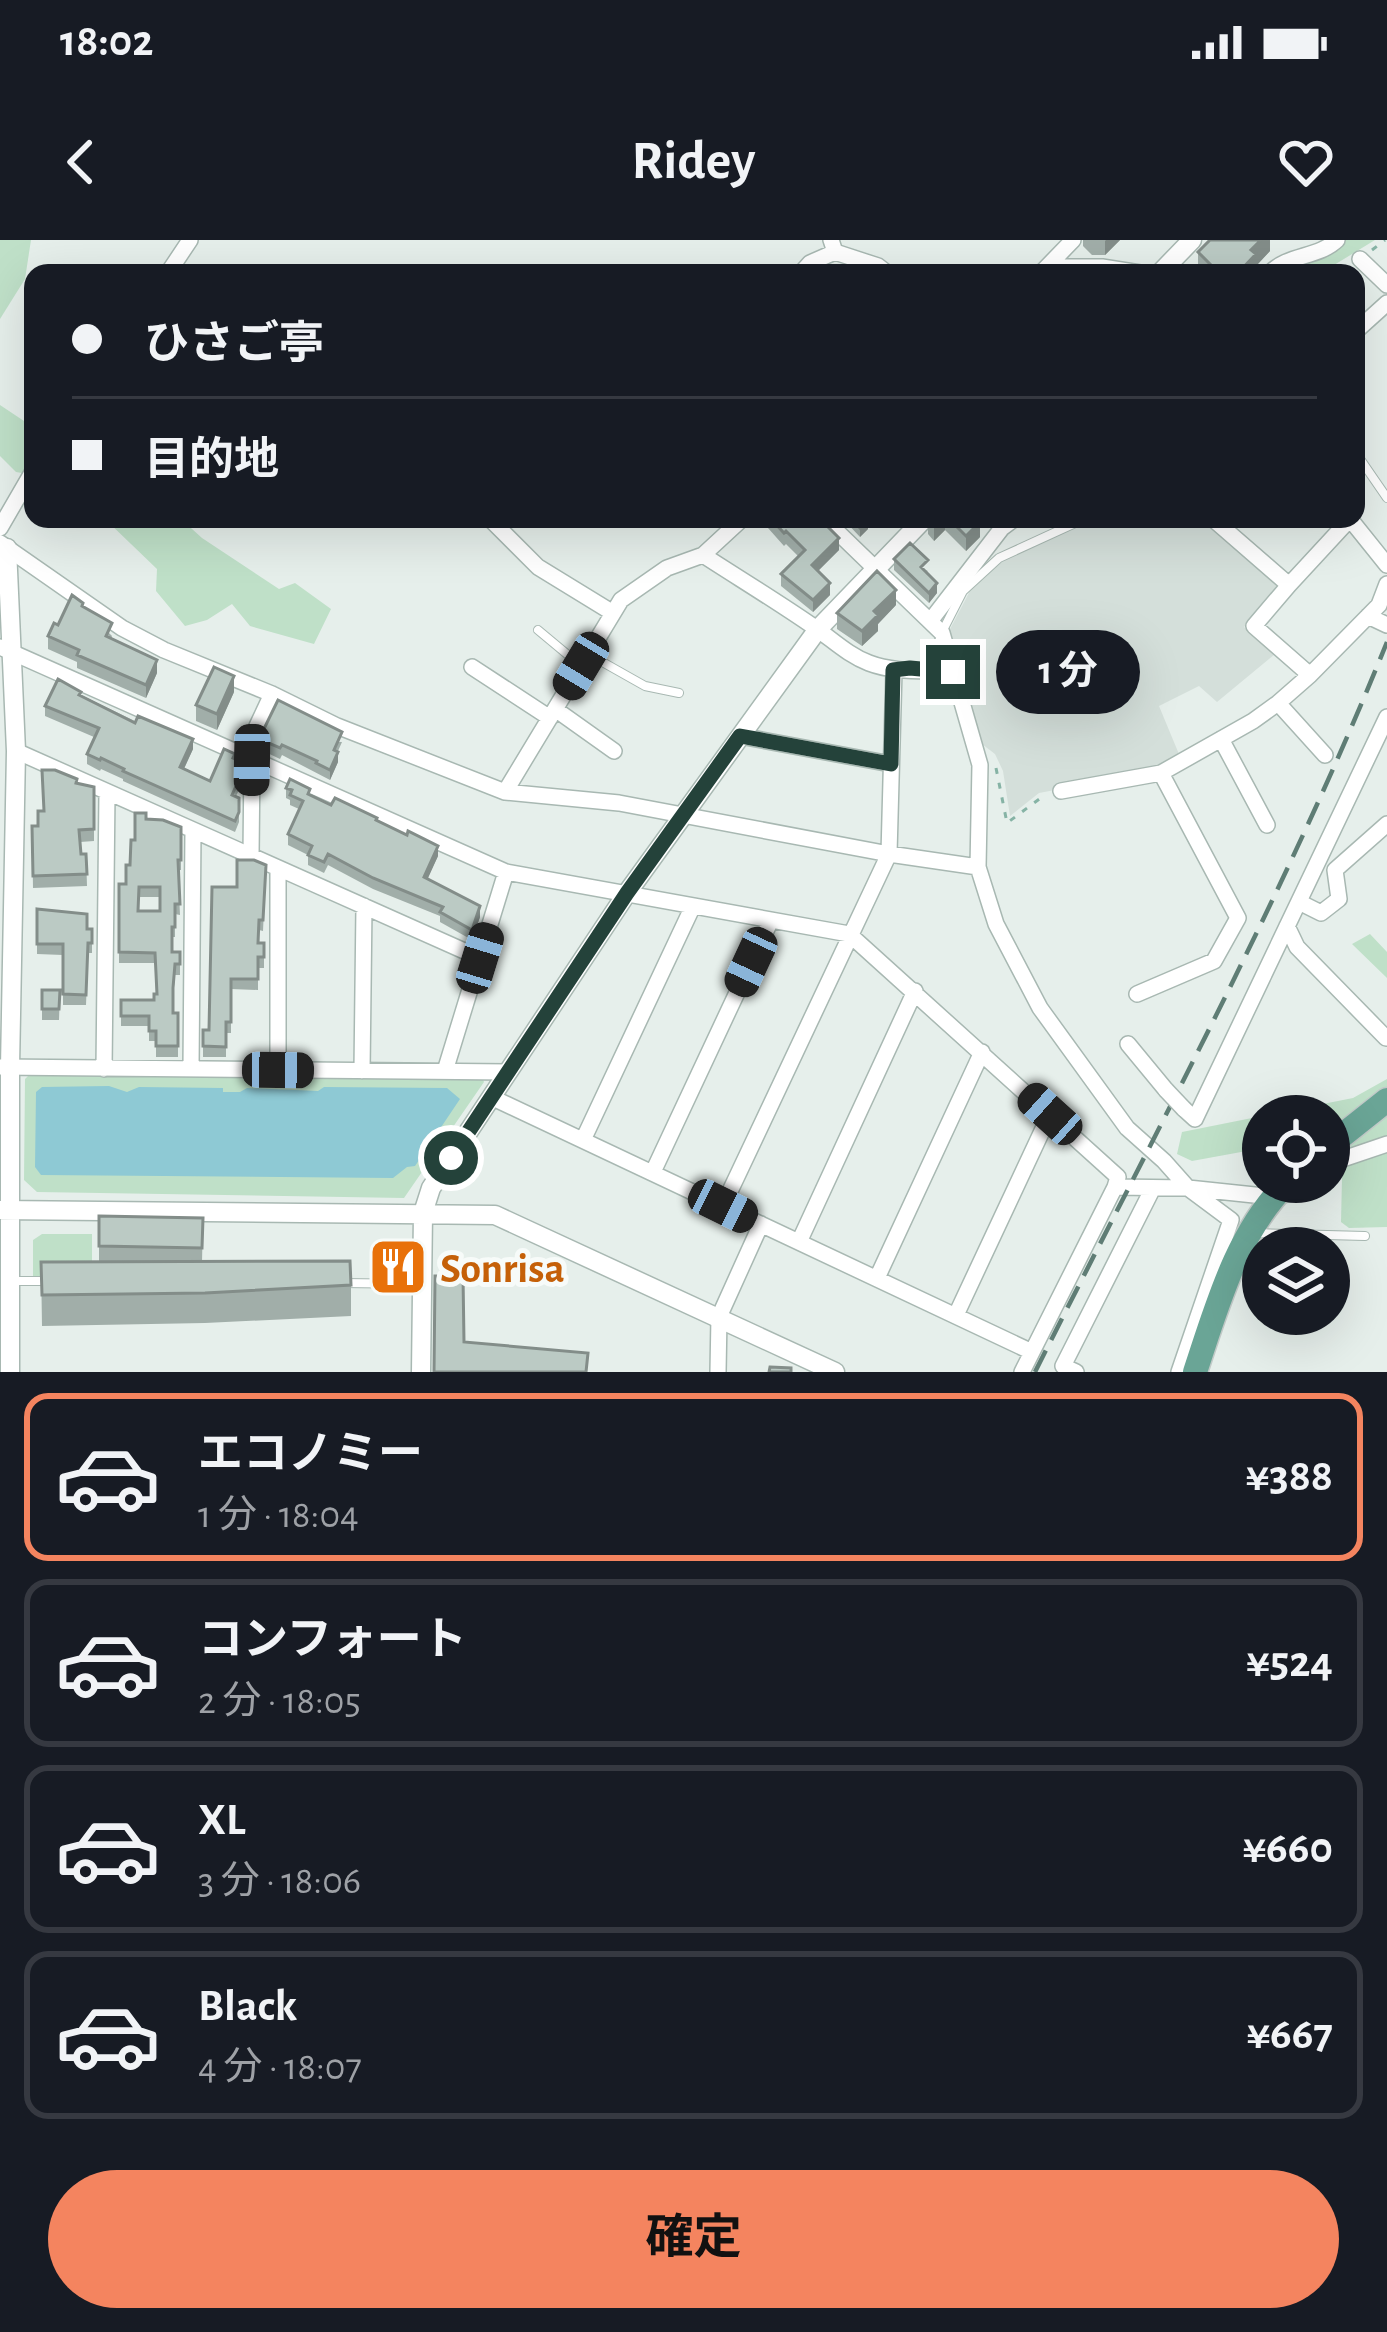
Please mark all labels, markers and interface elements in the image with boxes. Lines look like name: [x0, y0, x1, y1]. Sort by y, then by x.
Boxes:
text: 18:02: [60, 19, 153, 64]
icon: back: [48, 129, 114, 195]
icon: heart: [1273, 129, 1339, 195]
text: Ridey: [632, 135, 755, 189]
text: ひさご亭: [144, 322, 324, 367]
text: 目的地: [144, 438, 279, 483]
car: [547, 626, 615, 706]
callout: 1 分: [995, 630, 1139, 714]
route end: [926, 645, 980, 699]
text: 1 分: [1039, 652, 1097, 691]
car: [233, 724, 271, 796]
car: [452, 918, 508, 998]
car: [719, 922, 783, 1002]
car: [242, 1051, 314, 1089]
car: [1011, 1077, 1089, 1151]
map controls: [1242, 1095, 1350, 1335]
button: locate: [1242, 1095, 1350, 1203]
route start: [424, 1131, 478, 1185]
car: [683, 1174, 763, 1238]
button: layers: [1242, 1227, 1350, 1335]
restaurant icon: Sonrisa: [367, 1236, 429, 1298]
place label: Sonrisa: [440, 1248, 565, 1290]
icon: car: [54, 1423, 162, 1531]
text: エコノミー: [198, 1432, 423, 1477]
text: ¥388: [1246, 1454, 1333, 1499]
text: 1 分 · 18:04: [198, 1496, 359, 1535]
icon: car: [54, 1609, 162, 1717]
text: コンフォート: [198, 1618, 467, 1663]
text: ¥524: [1246, 1640, 1333, 1685]
text: 2 分 · 18:05: [198, 1682, 361, 1721]
icon: car: [54, 1795, 162, 1903]
text: XL: [198, 1798, 246, 1843]
text: ¥660: [1242, 1826, 1333, 1871]
text: 3 分 · 18:06: [198, 1862, 361, 1901]
icon: car: [54, 1981, 162, 2089]
text: Black: [198, 1984, 297, 2029]
text: ¥667: [1246, 2012, 1333, 2057]
text: 4 分 · 18:07: [198, 2048, 362, 2087]
button: 確定: [48, 2170, 1339, 2308]

